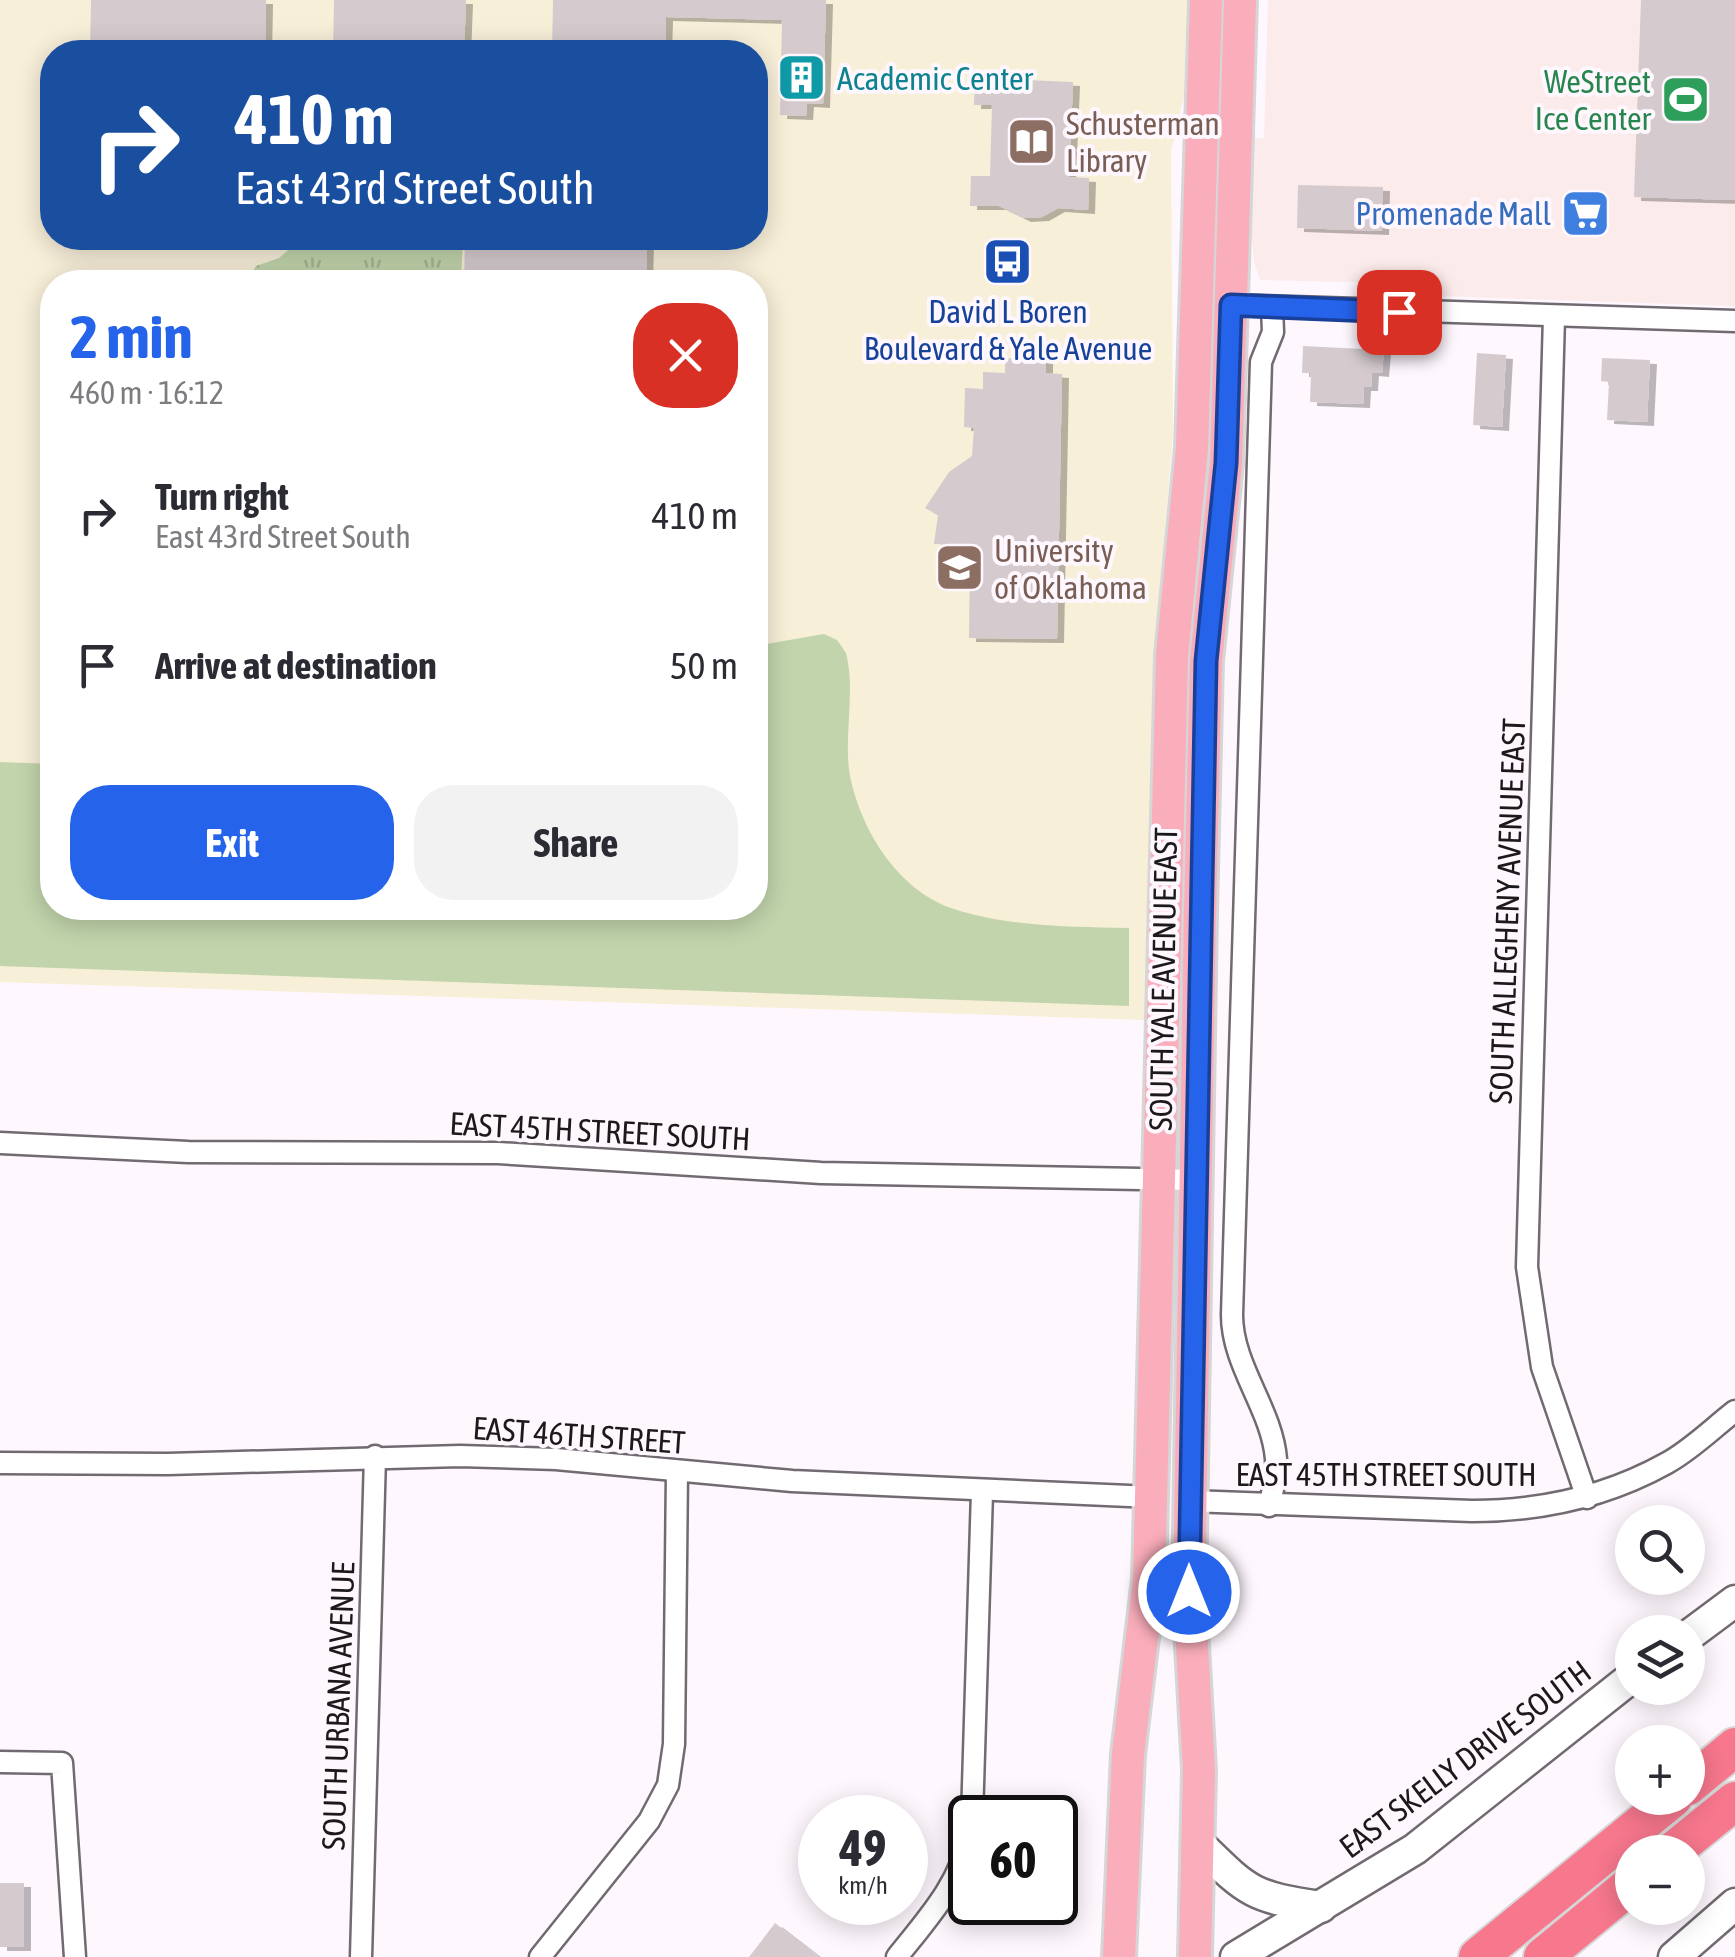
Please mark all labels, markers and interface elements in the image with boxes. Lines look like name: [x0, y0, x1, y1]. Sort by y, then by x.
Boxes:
building icon: Academic Center: [776, 52, 828, 104]
place label: Academic Center: [837, 60, 1034, 97]
place label: WeStreet Ice Center: [1535, 63, 1652, 137]
sports icon: WeStreet Ice Center: [1660, 73, 1712, 125]
text: 410 m: [235, 79, 394, 159]
icon: right: [70, 80, 200, 210]
place label: Schusterman Library: [1066, 105, 1220, 179]
library icon: Schusterman Library: [1005, 115, 1057, 167]
text: East 43rd Street South: [235, 162, 595, 214]
supermarket icon: Promenade Mall: [1560, 187, 1612, 239]
place label: Promenade Mall: [1356, 195, 1552, 232]
bus stop icon: David L Boren Boulevard & Yale Avenue: [982, 235, 1034, 287]
pin: [1357, 270, 1442, 355]
icon: arrive: [1372, 285, 1427, 340]
place label: David L Boren Boulevard & Yale Avenue: [864, 293, 1152, 367]
text: 2 min: [70, 302, 193, 371]
button: close: [633, 303, 738, 408]
text: 460 m · 16:12: [70, 374, 224, 411]
text: Turn right: [155, 475, 289, 518]
icon: right: [70, 488, 125, 543]
text: 410 m: [652, 494, 738, 537]
text: East 43rd Street South: [155, 518, 411, 555]
place label: University of Oklahoma: [994, 532, 1147, 606]
school or university icon: University of Oklahoma: [933, 542, 985, 594]
icon: arrive: [70, 638, 125, 693]
text: Arrive at destination: [155, 644, 437, 687]
text: 50 m: [670, 644, 738, 687]
street label: SOUTH ALLEGHENY AVENUE EAST: [1482, 718, 1532, 1104]
button: Exit: [70, 785, 394, 900]
button: Share: [414, 785, 738, 900]
street label: SOUTH YALE AVENUE EAST: [1142, 827, 1184, 1131]
street label: EAST 45TH STREET SOUTH: [449, 1105, 751, 1157]
street label: EAST 46TH STREET: [471, 1409, 687, 1461]
street label: EAST 45TH STREET SOUTH: [1235, 1456, 1537, 1493]
map controls: [1615, 1505, 1705, 1925]
button: search: [1615, 1505, 1705, 1595]
position arrow: [1137, 1540, 1241, 1644]
street label: SOUTH URBANA AVENUE: [314, 1561, 362, 1851]
button: layers: [1615, 1615, 1705, 1705]
street label: EAST SKELLY DRIVE SOUTH: [1332, 1653, 1598, 1865]
button: +: [1615, 1725, 1705, 1815]
speed limit sign: 60: [948, 1795, 1078, 1925]
text: 49: [839, 1819, 886, 1877]
button: −: [1615, 1835, 1705, 1925]
text: km/h: [838, 1871, 888, 1899]

